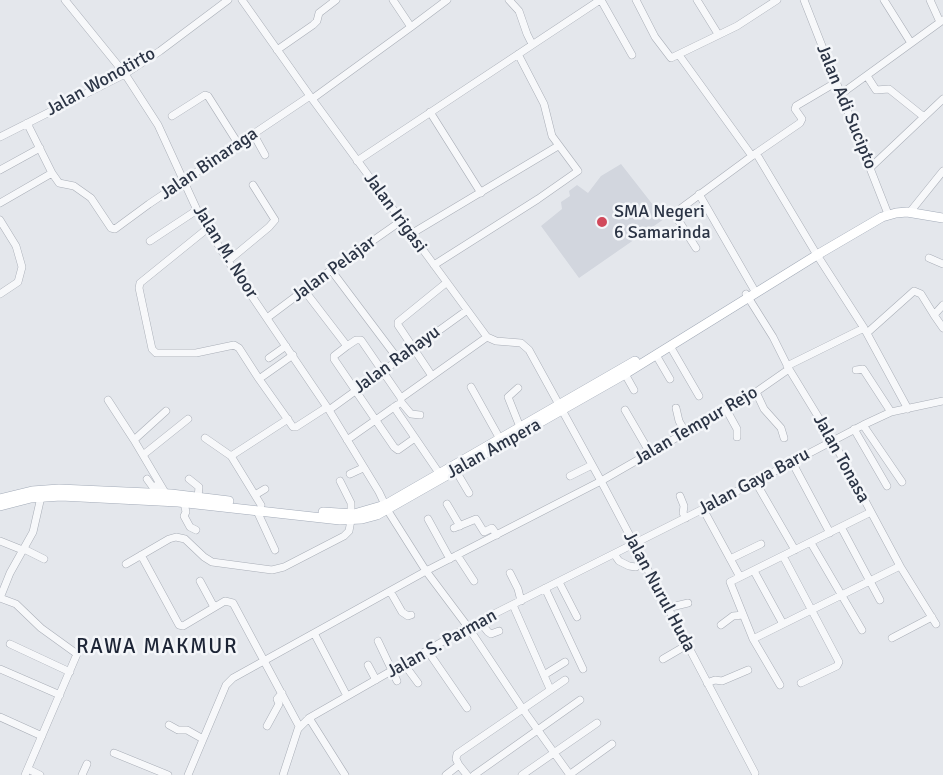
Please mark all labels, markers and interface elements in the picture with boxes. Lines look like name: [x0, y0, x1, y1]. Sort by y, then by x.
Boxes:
street label: Jalan Adi Sucipto: [811, 42, 881, 172]
street label: Jalan Wonotirto: [43, 43, 159, 121]
street label: Jalan Binaraga: [156, 123, 262, 205]
street label: Jalan Irigasi: [359, 169, 431, 257]
street label: Jalan M. Noor: [188, 201, 262, 303]
place label: SMA Negeri 6 Samarinda: [614, 201, 711, 244]
marker: SMA Negeri 6 Samarinda: [595, 215, 609, 229]
street label: Jalan Pelajar: [288, 231, 380, 307]
street label: Jalan Rahayu: [350, 321, 444, 399]
street label: Jalan Tempur Rejo: [630, 382, 762, 470]
street label: Jalan Tonasa: [808, 411, 874, 507]
street label: Jalan Ampera: [443, 414, 545, 484]
street label: Jalan Gaya Baru: [695, 444, 813, 520]
street label: Jalan Nurul Huda: [618, 528, 700, 656]
street label: Jalan S. Parman: [383, 605, 501, 683]
district label: RAWA MAKMUR: [76, 634, 238, 660]

